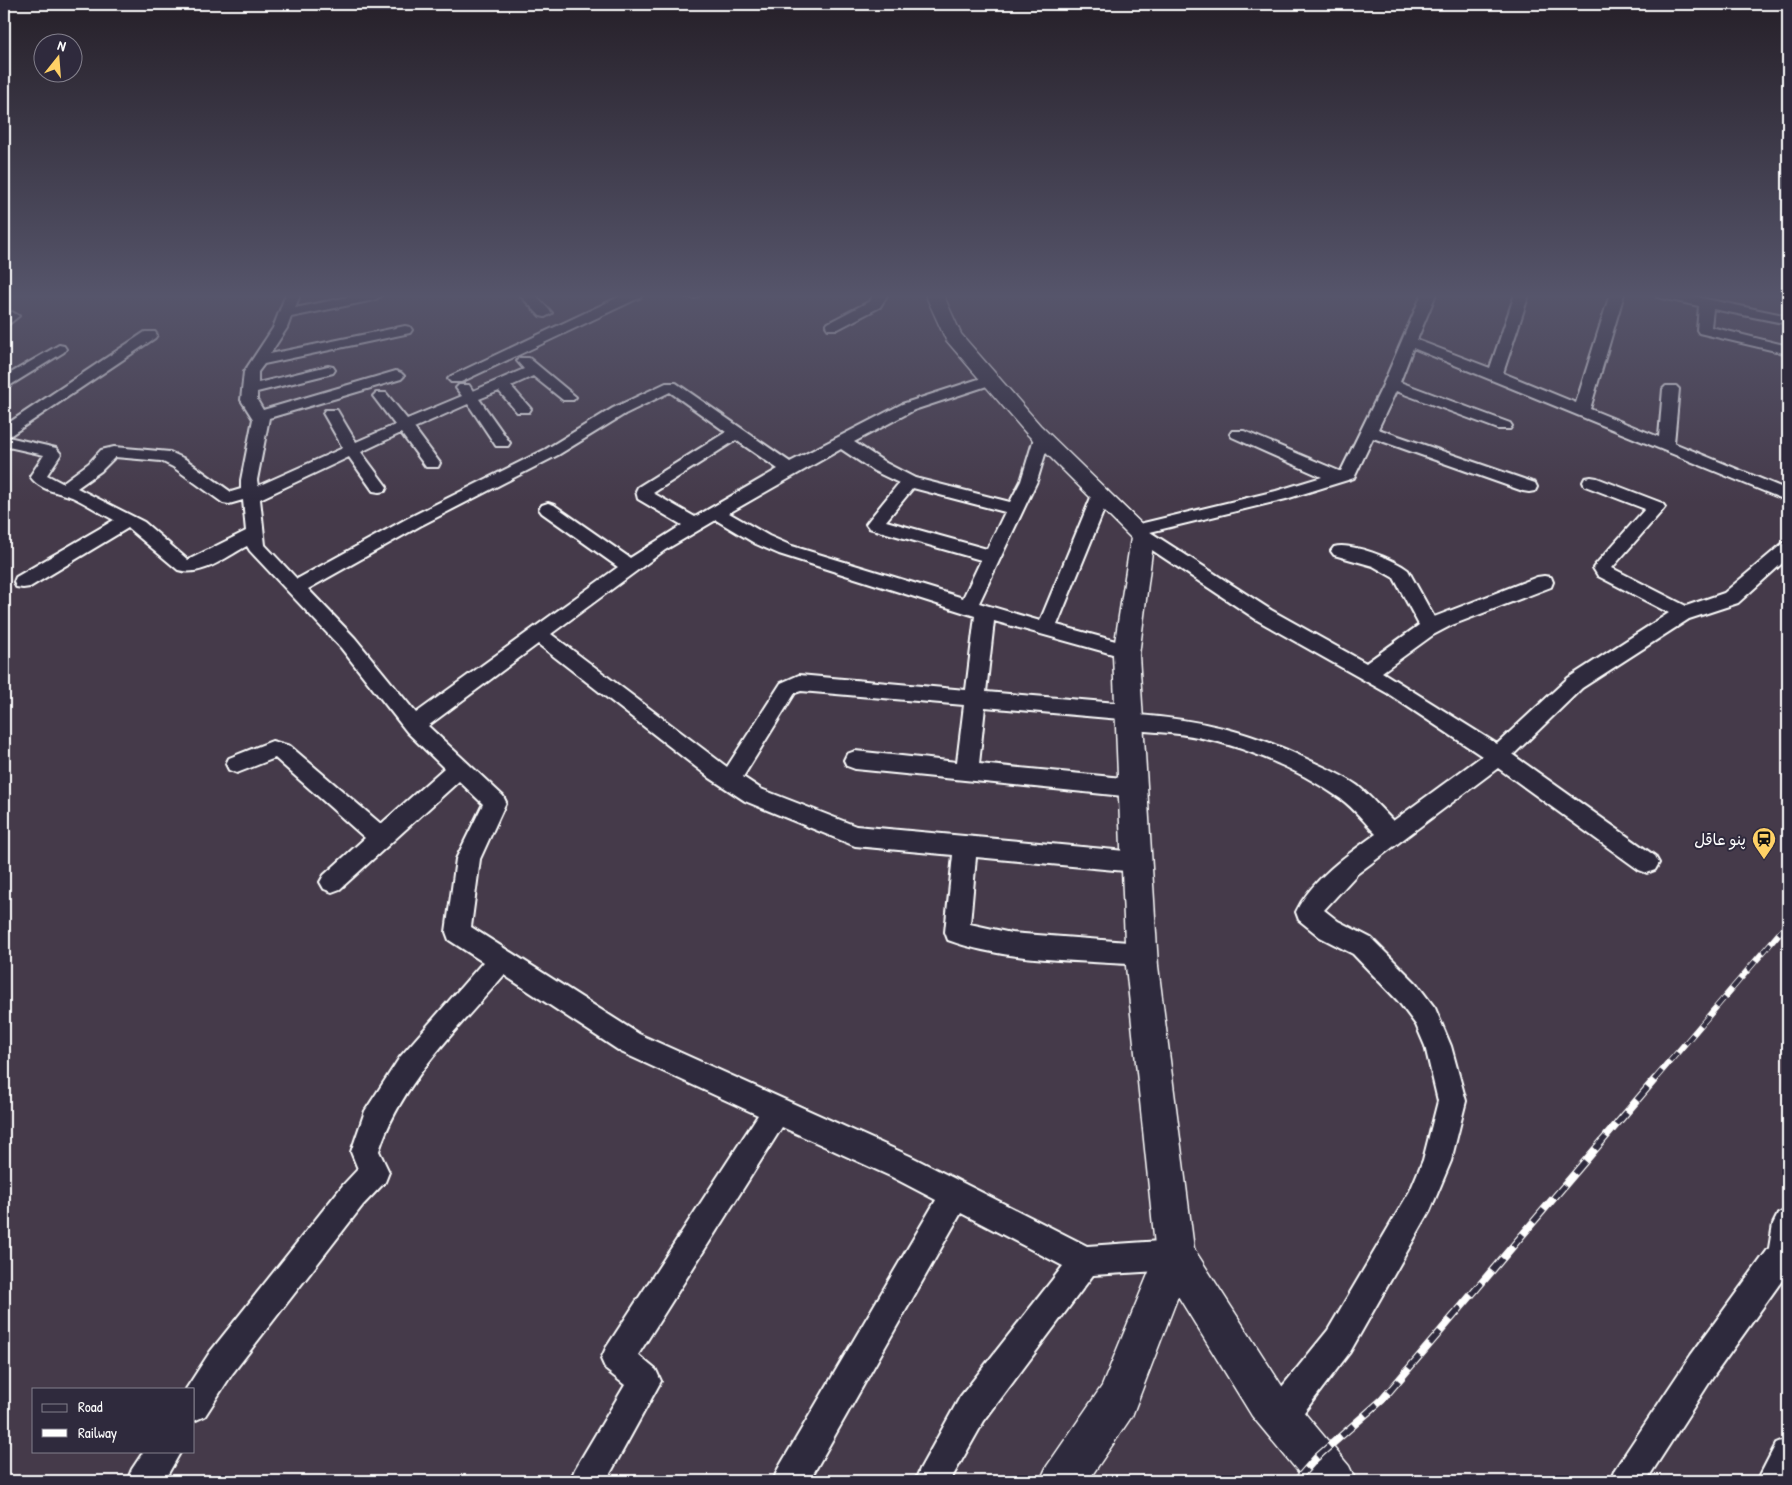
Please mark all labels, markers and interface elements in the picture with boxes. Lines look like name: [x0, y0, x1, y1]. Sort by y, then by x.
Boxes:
north arrow: [32, 32, 82, 82]
text: N: [56, 35, 69, 55]
station icon: پنو عاقل: [1751, 826, 1777, 860]
place label: پنو عاقل: [1694, 828, 1746, 850]
legend: [32, 1388, 195, 1452]
text: Road: [78, 1396, 103, 1417]
text: Railway: [78, 1422, 117, 1443]

